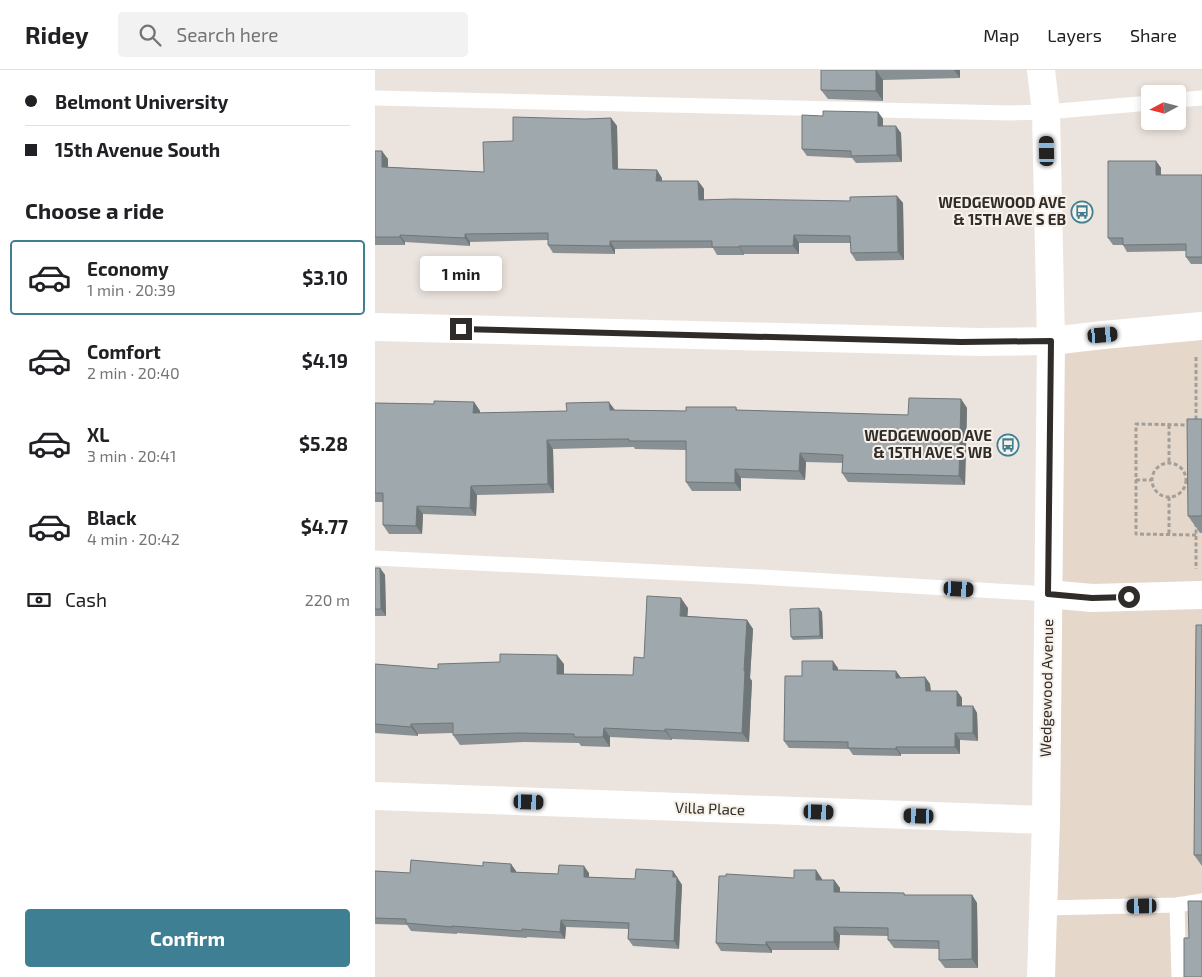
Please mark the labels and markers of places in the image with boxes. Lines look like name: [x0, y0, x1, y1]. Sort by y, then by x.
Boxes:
place label: WEDGEWOOD AVE & 15TH AVE S EB: [938, 193, 1066, 228]
bus stop icon: WEDGEWOOD AVE & 15TH AVE S EB: [1070, 200, 1094, 224]
place label: WEDGEWOOD AVE & 15TH AVE S WB: [864, 426, 992, 461]
bus stop icon: WEDGEWOOD AVE & 15TH AVE S WB: [996, 433, 1020, 457]

